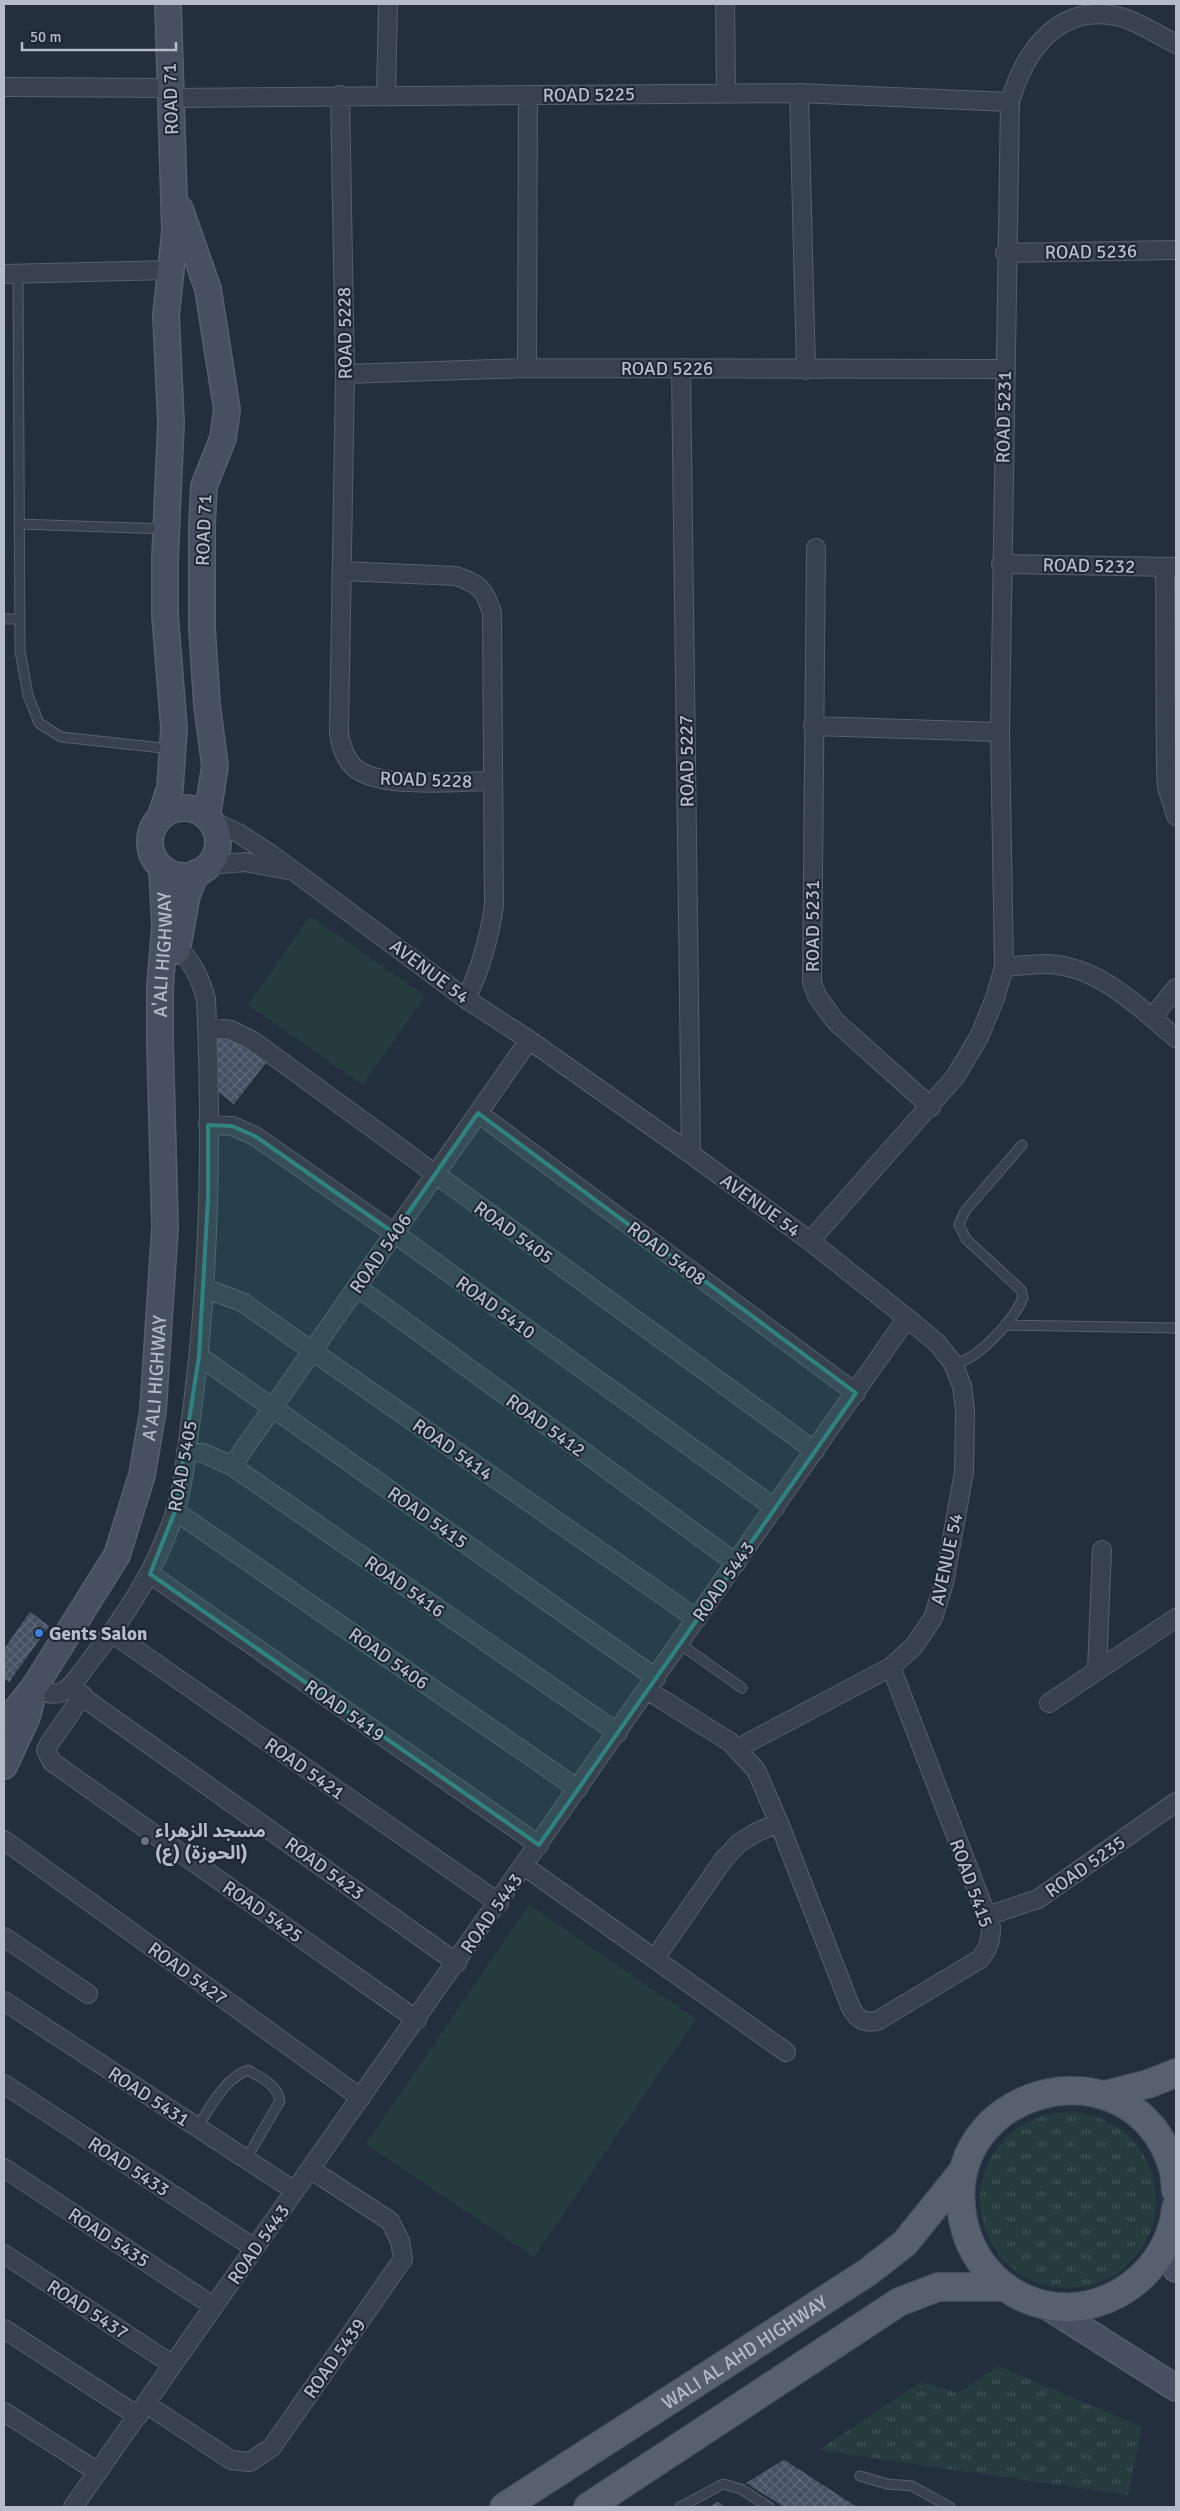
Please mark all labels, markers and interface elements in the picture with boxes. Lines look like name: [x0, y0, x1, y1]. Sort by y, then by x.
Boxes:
scale bar: [22, 20, 176, 52]
text: 50 m: [30, 28, 61, 46]
street label: ROAD 71: [158, 63, 184, 135]
street label: ROAD 5225: [543, 82, 635, 108]
street label: ROAD 5236: [1045, 239, 1137, 265]
street label: ROAD 5228: [332, 287, 358, 379]
street label: ROAD 5226: [621, 357, 713, 381]
street label: ROAD 5231: [991, 371, 1017, 463]
street label: ROAD 71: [191, 494, 217, 566]
street label: ROAD 5232: [1043, 553, 1135, 579]
street label: ROAD 5227: [674, 715, 700, 807]
street label: ROAD 5228: [379, 766, 473, 794]
street label: ROAD 5231: [801, 880, 825, 972]
street label: A'ALI HIGHWAY: [149, 891, 178, 1018]
street label: AVENUE 54: [385, 934, 474, 1009]
street label: AVENUE 54: [716, 1169, 805, 1243]
street label: ROAD 5405: [469, 1196, 558, 1270]
street label: ROAD 5406: [344, 1209, 417, 1298]
street label: ROAD 5408: [622, 1216, 711, 1291]
street label: ROAD 5410: [451, 1271, 540, 1345]
street label: A'ALI HIGHWAY: [137, 1314, 172, 1443]
street label: ROAD 5412: [501, 1389, 590, 1463]
street label: ROAD 5414: [408, 1413, 497, 1486]
street label: ROAD 5405: [163, 1419, 203, 1514]
street label: ROAD 5415: [383, 1481, 472, 1554]
street label: AVENUE 54: [926, 1511, 968, 1607]
street label: ROAD 5443: [687, 1537, 760, 1626]
street label: ROAD 5416: [360, 1550, 449, 1623]
place label: Gents Salon: [49, 1622, 147, 1646]
street label: ROAD 5406: [344, 1622, 433, 1695]
marker: Gents Salon: [33, 1627, 45, 1639]
street label: ROAD 5419: [300, 1674, 389, 1747]
street label: ROAD 5421: [260, 1732, 349, 1805]
place label: مسجد الزهراء (ع) (الحوزة): [155, 1819, 266, 1866]
street label: ROAD 5235: [1041, 1830, 1130, 1903]
street label: ROAD 5423: [280, 1832, 369, 1906]
marker: مسجد الزهراء (ع) (الحوزة): [139, 1835, 151, 1847]
street label: ROAD 5415: [944, 1836, 998, 1931]
street label: ROAD 5443: [455, 1869, 528, 1958]
street label: ROAD 5425: [218, 1875, 307, 1948]
street label: ROAD 5427: [143, 1937, 232, 2011]
street label: ROAD 5431: [103, 2062, 194, 2132]
street label: ROAD 5433: [83, 2132, 174, 2202]
street label: ROAD 5443: [222, 2200, 295, 2289]
street label: ROAD 5435: [63, 2203, 154, 2273]
street label: ROAD 5437: [42, 2275, 133, 2345]
street label: WALI AL AHD HIGHWAY: [657, 2290, 833, 2415]
street label: ROAD 5439: [298, 2314, 371, 2403]

